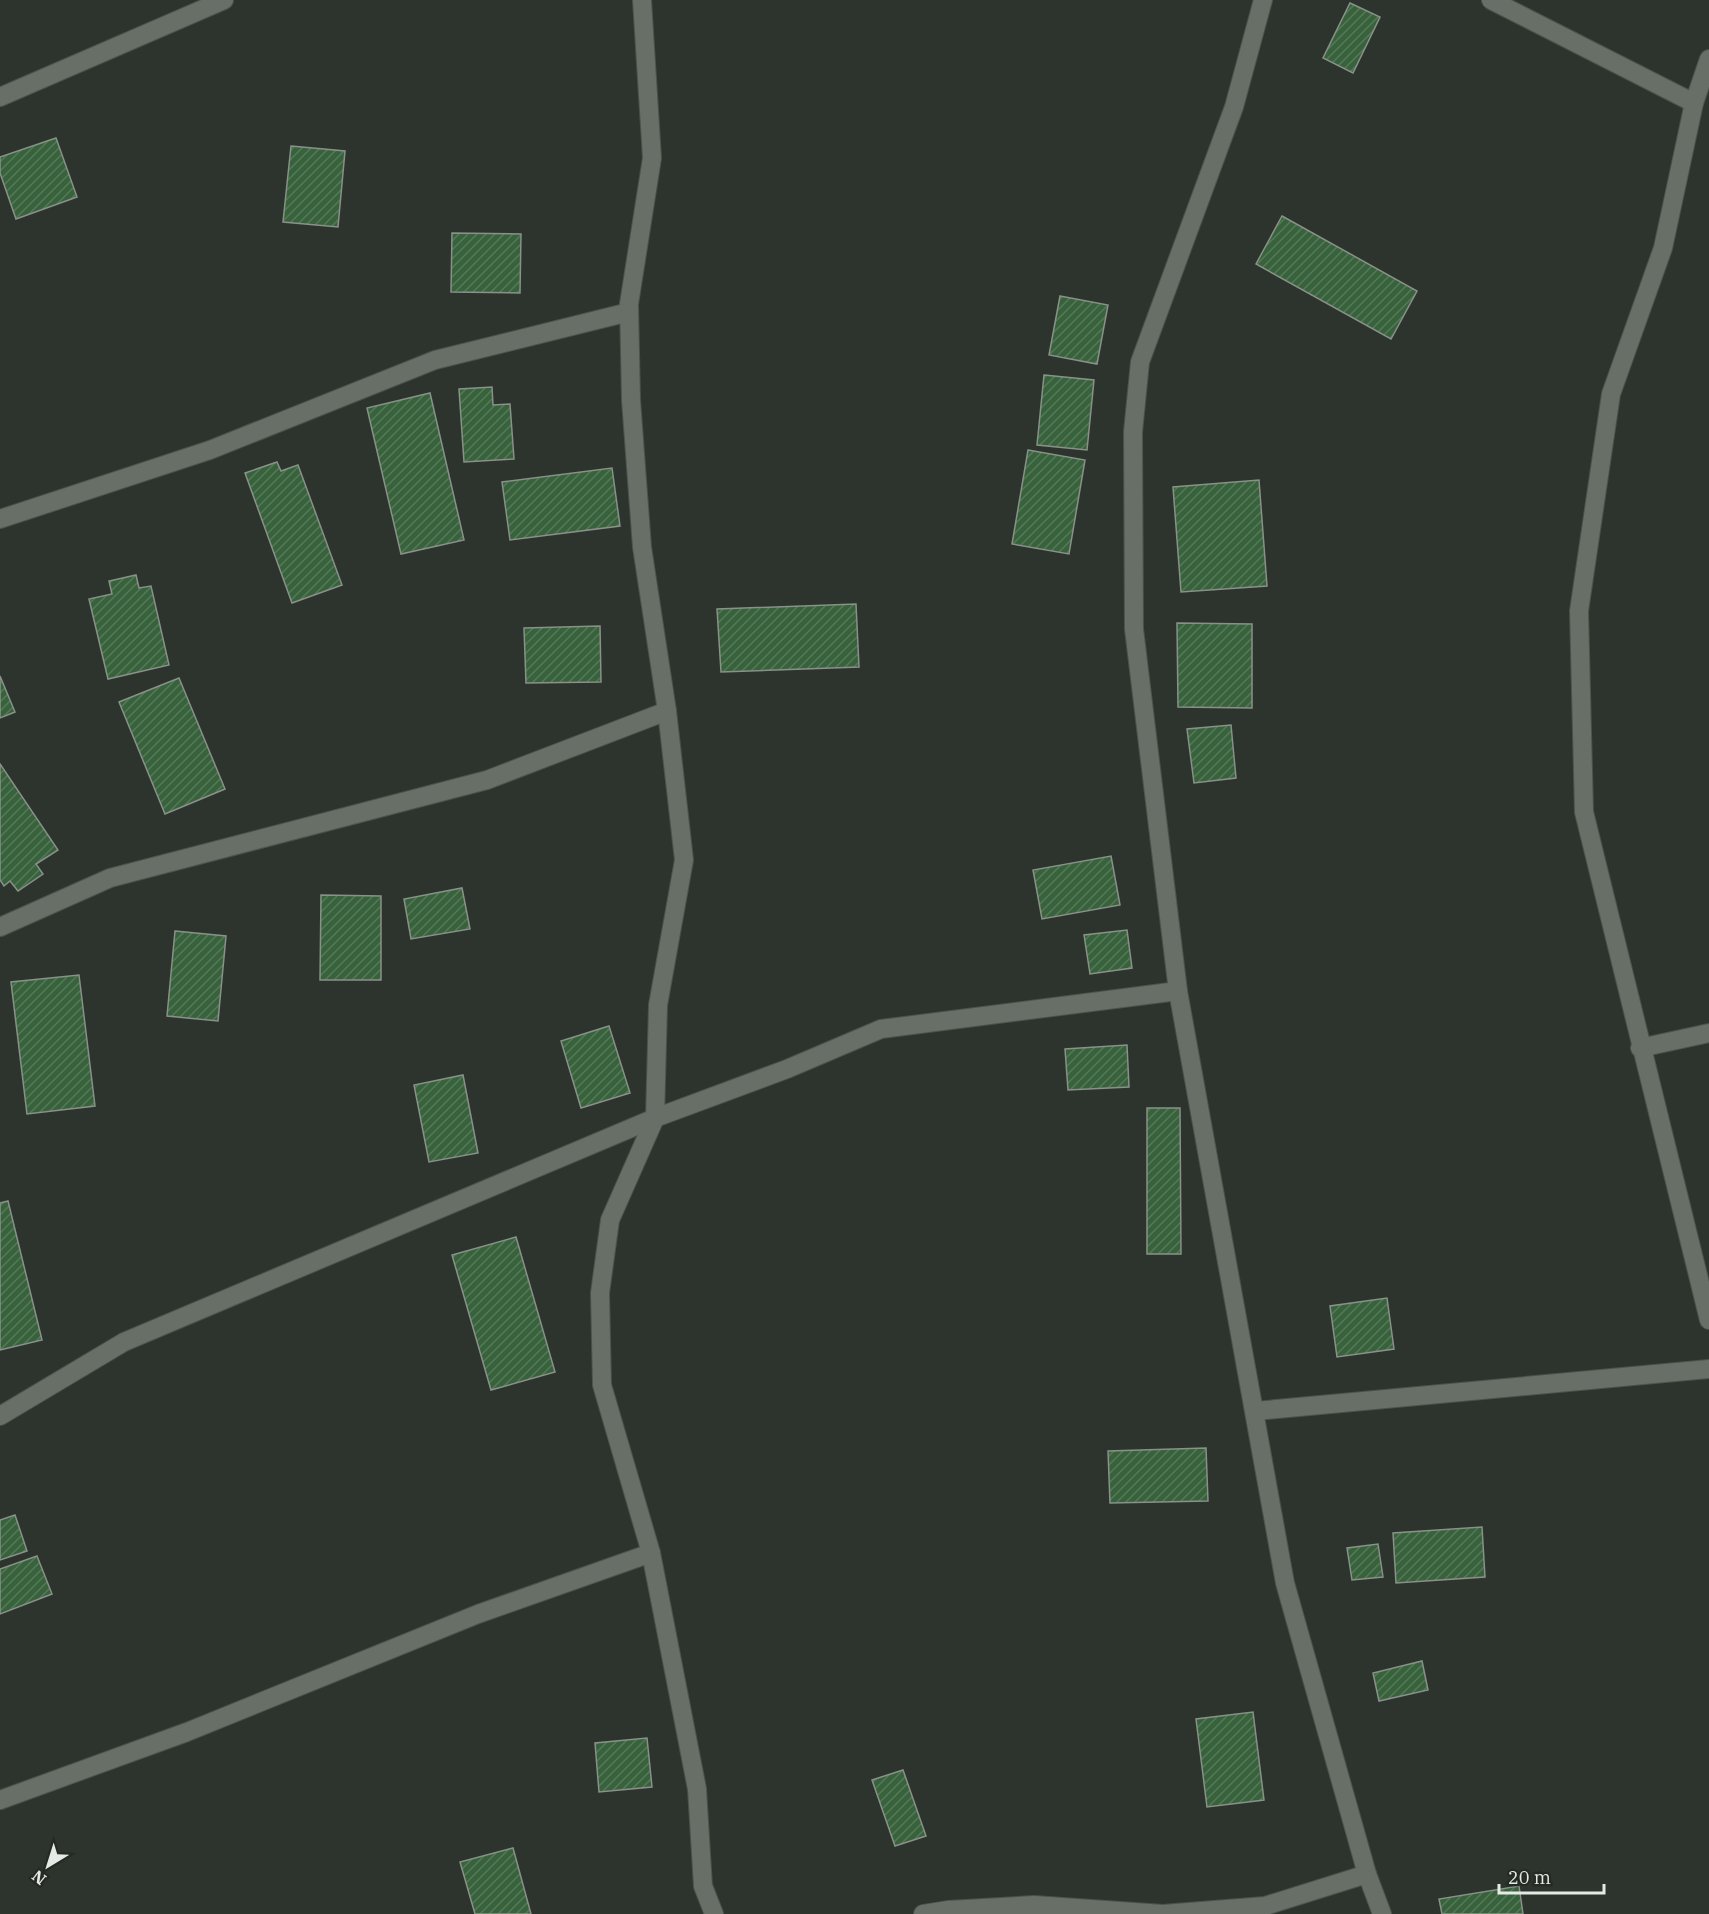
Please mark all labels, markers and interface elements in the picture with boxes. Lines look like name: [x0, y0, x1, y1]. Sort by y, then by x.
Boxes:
north arrow: [18, 1836, 78, 1896]
scale bar: [1499, 1857, 1604, 1895]
text: N: [28, 1866, 50, 1890]
text: 20 m: [1508, 1866, 1551, 1889]

